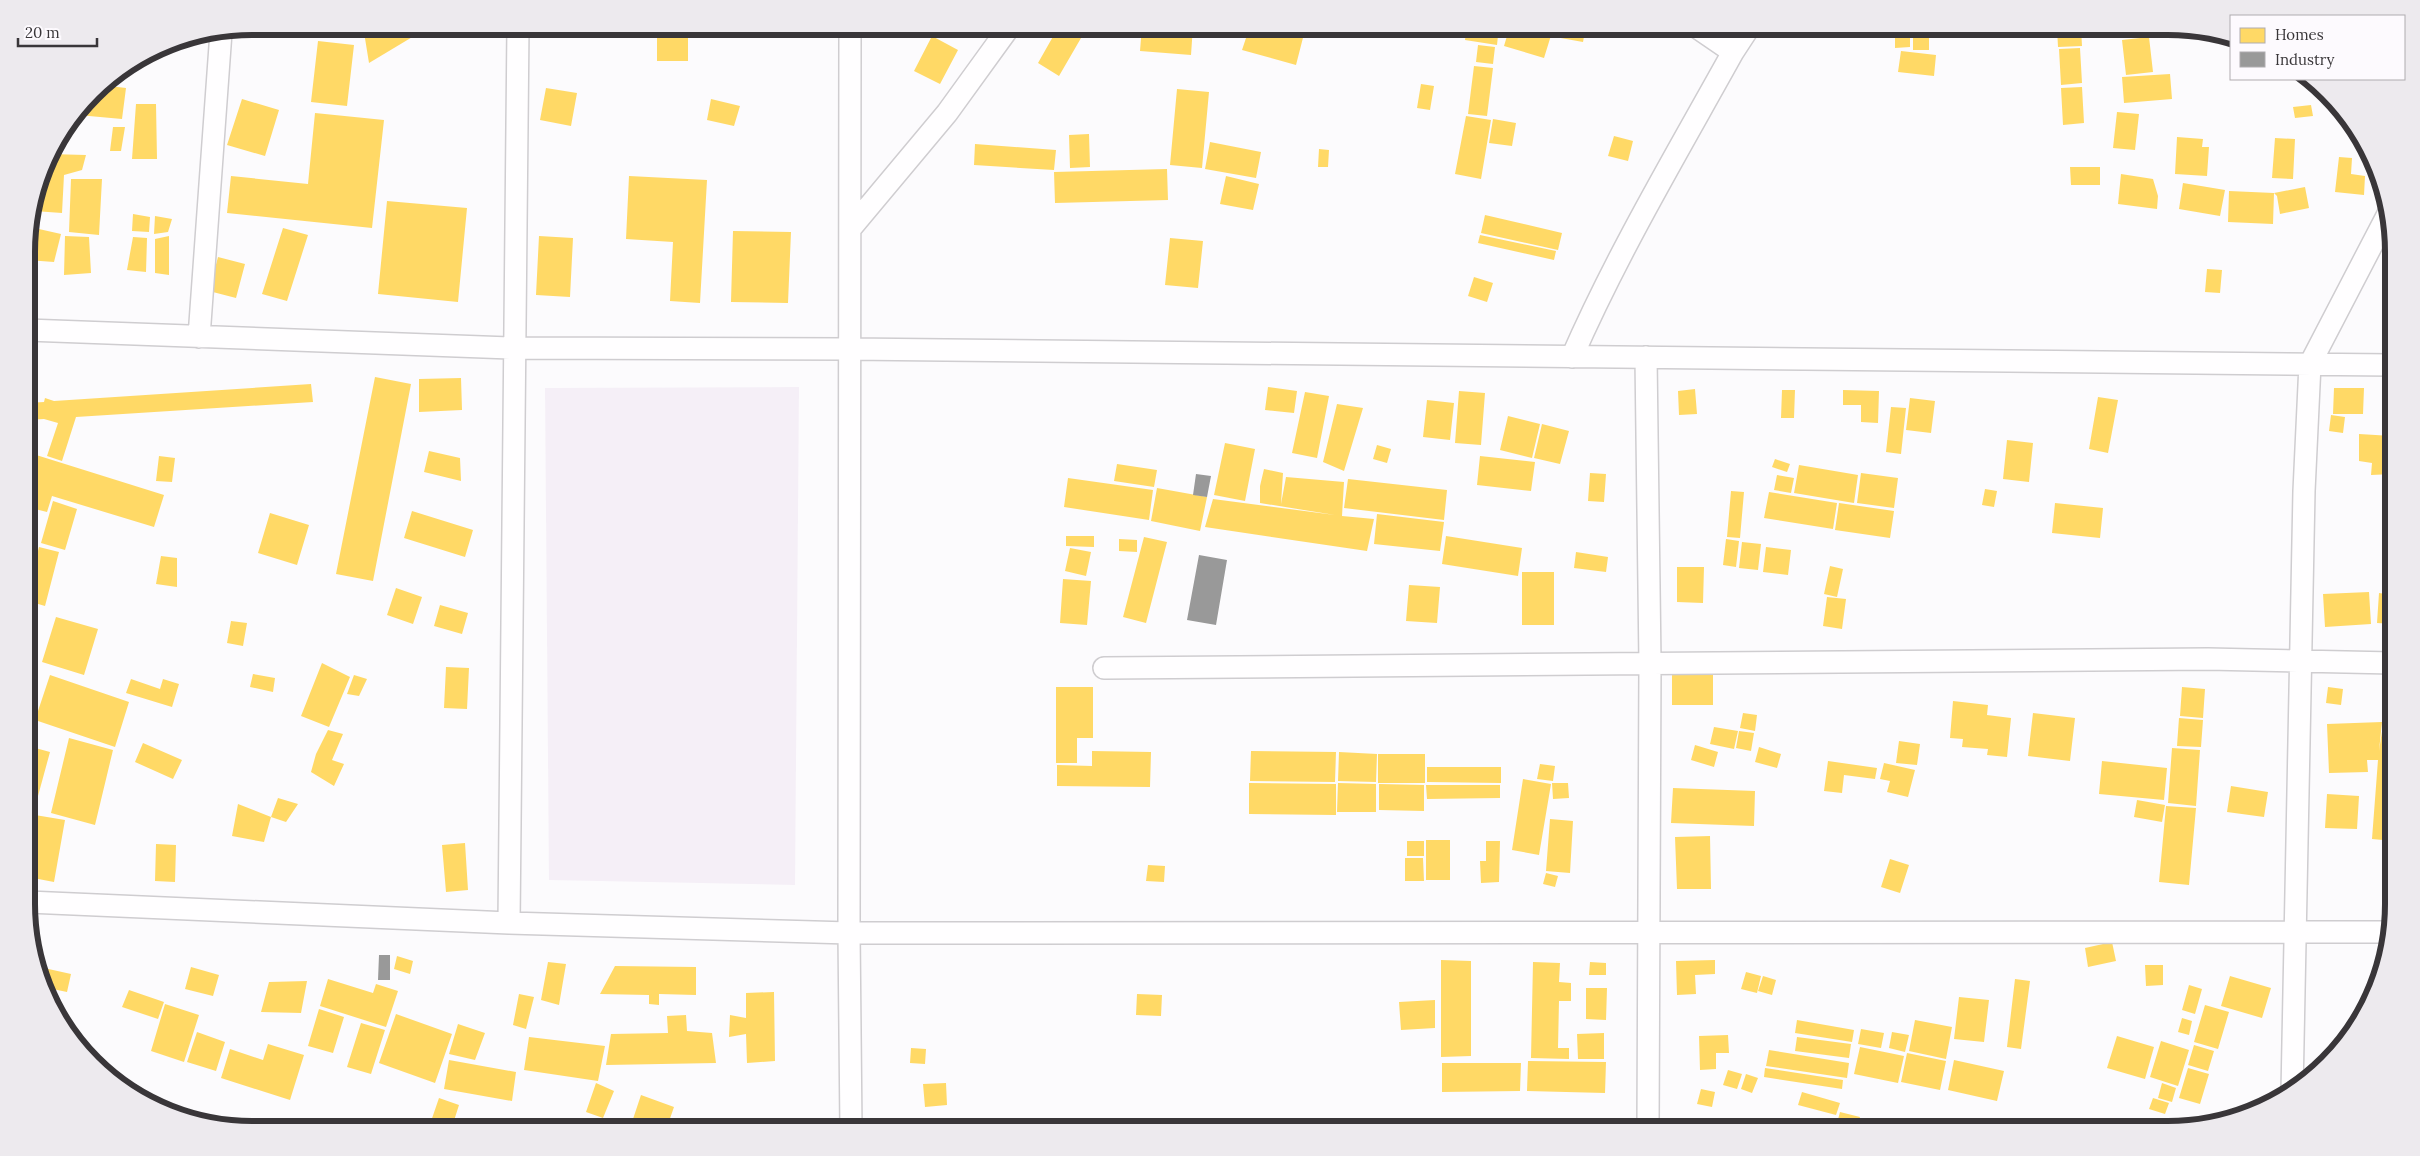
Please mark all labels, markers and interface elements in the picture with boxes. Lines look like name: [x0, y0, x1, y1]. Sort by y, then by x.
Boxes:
scale bar: [18, 15, 96, 47]
legend: [2230, 15, 2405, 80]
text: 20 m: [25, 23, 60, 42]
text: Homes: [2275, 25, 2324, 44]
text: Industry: [2275, 50, 2334, 69]

